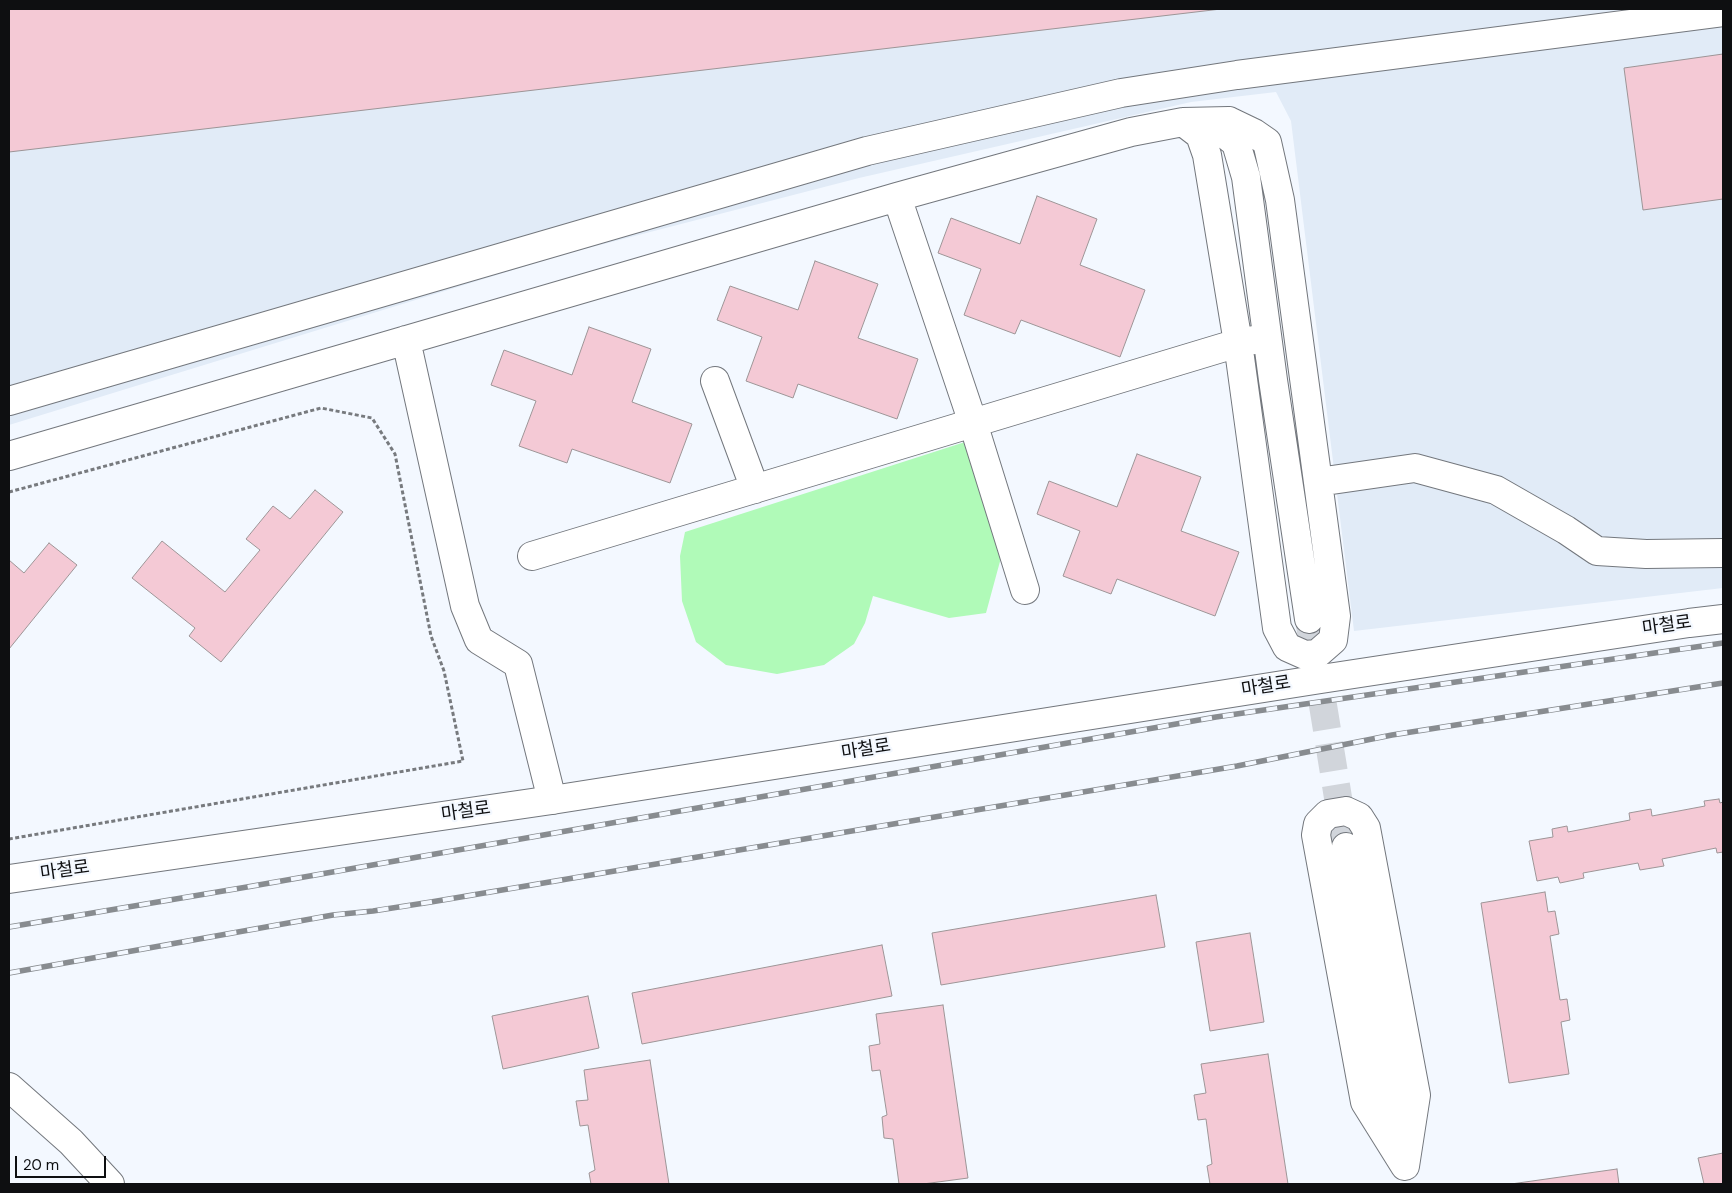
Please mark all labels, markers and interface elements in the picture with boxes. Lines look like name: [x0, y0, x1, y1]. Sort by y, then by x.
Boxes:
street label: 마철로: [1641, 612, 1693, 640]
street label: 마철로: [1240, 672, 1292, 702]
street label: 마철로: [840, 735, 892, 765]
street label: 마철로: [440, 798, 492, 826]
street label: 마철로: [39, 857, 91, 885]
scale bar: [18, 1146, 109, 1178]
text: 20 m: [23, 1155, 59, 1175]

